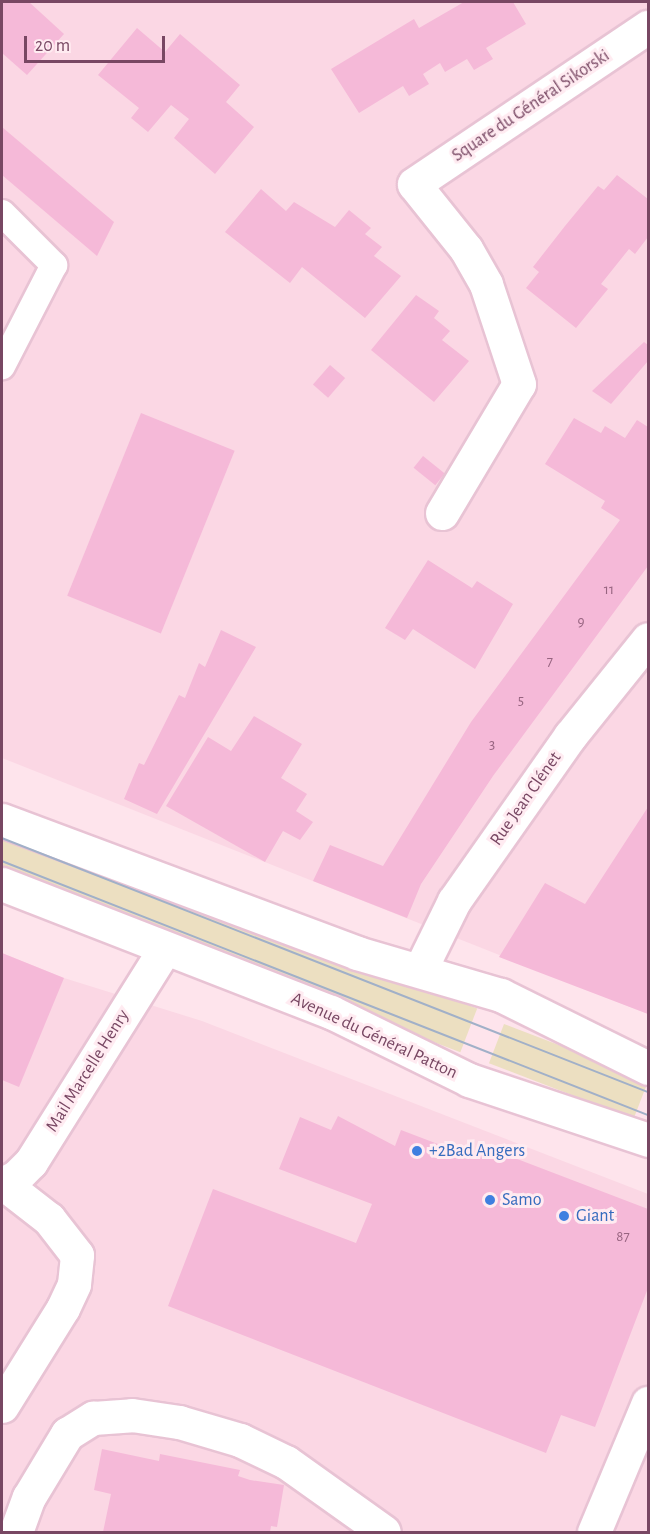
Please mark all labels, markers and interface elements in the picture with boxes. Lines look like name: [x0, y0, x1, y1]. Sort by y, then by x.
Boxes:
scale bar: [27, 24, 168, 62]
text: 20 m: [35, 37, 70, 55]
street label: Square du Général Sikorski: [448, 45, 614, 167]
house number: 11: [604, 581, 614, 599]
house number: 9: [577, 613, 585, 631]
house number: 7: [547, 653, 553, 671]
house number: 5: [518, 692, 524, 710]
house number: 3: [489, 736, 495, 754]
street label: Rue Jean Clénet: [486, 748, 566, 850]
street label: Avenue du Général Patton: [287, 988, 461, 1084]
street label: Mail Marcelle Henry: [42, 1006, 134, 1136]
place label: +2Bad Angers: [429, 1140, 525, 1162]
marker: +2Bad Angers: [410, 1144, 424, 1158]
place label: Samo: [502, 1189, 542, 1211]
marker: Samo: [483, 1193, 497, 1207]
place label: Giant: [576, 1205, 614, 1227]
marker: Giant: [557, 1209, 571, 1223]
house number: 87: [616, 1228, 630, 1246]

